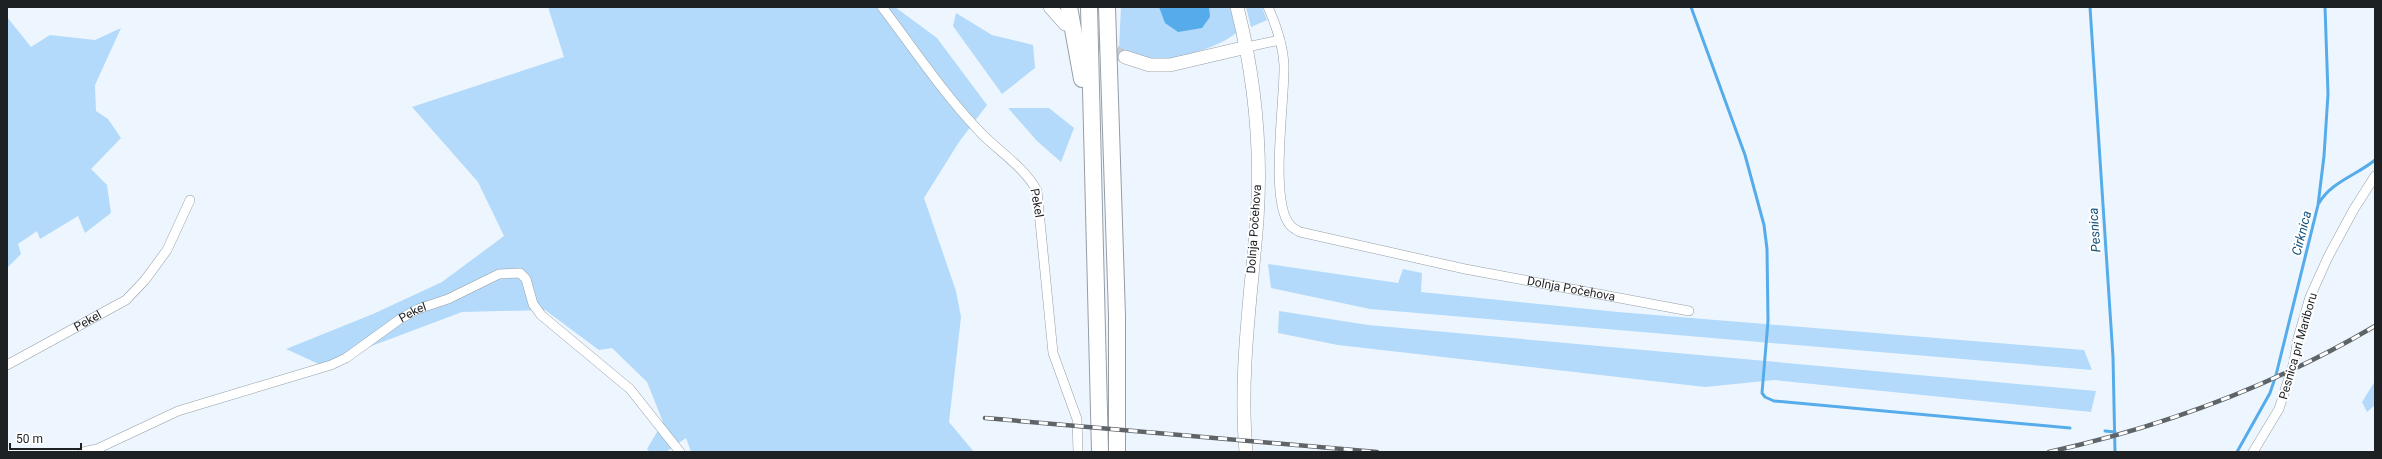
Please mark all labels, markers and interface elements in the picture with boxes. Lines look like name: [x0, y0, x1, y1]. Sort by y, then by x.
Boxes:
street label: Dolnja Počehova: [1244, 184, 1264, 274]
street label: Pekel: [1028, 187, 1046, 219]
water label: Pesnica: [2085, 207, 2104, 253]
water label: Cirknica: [2289, 209, 2314, 257]
street label: Dolnja Počehova: [1526, 274, 1616, 304]
street label: Pesnica pri Mariboru: [2276, 291, 2320, 401]
street label: Pekel: [396, 300, 428, 325]
street label: Pekel: [72, 308, 104, 334]
scale bar: [10, 425, 81, 451]
text: 50 m: [16, 432, 43, 446]

